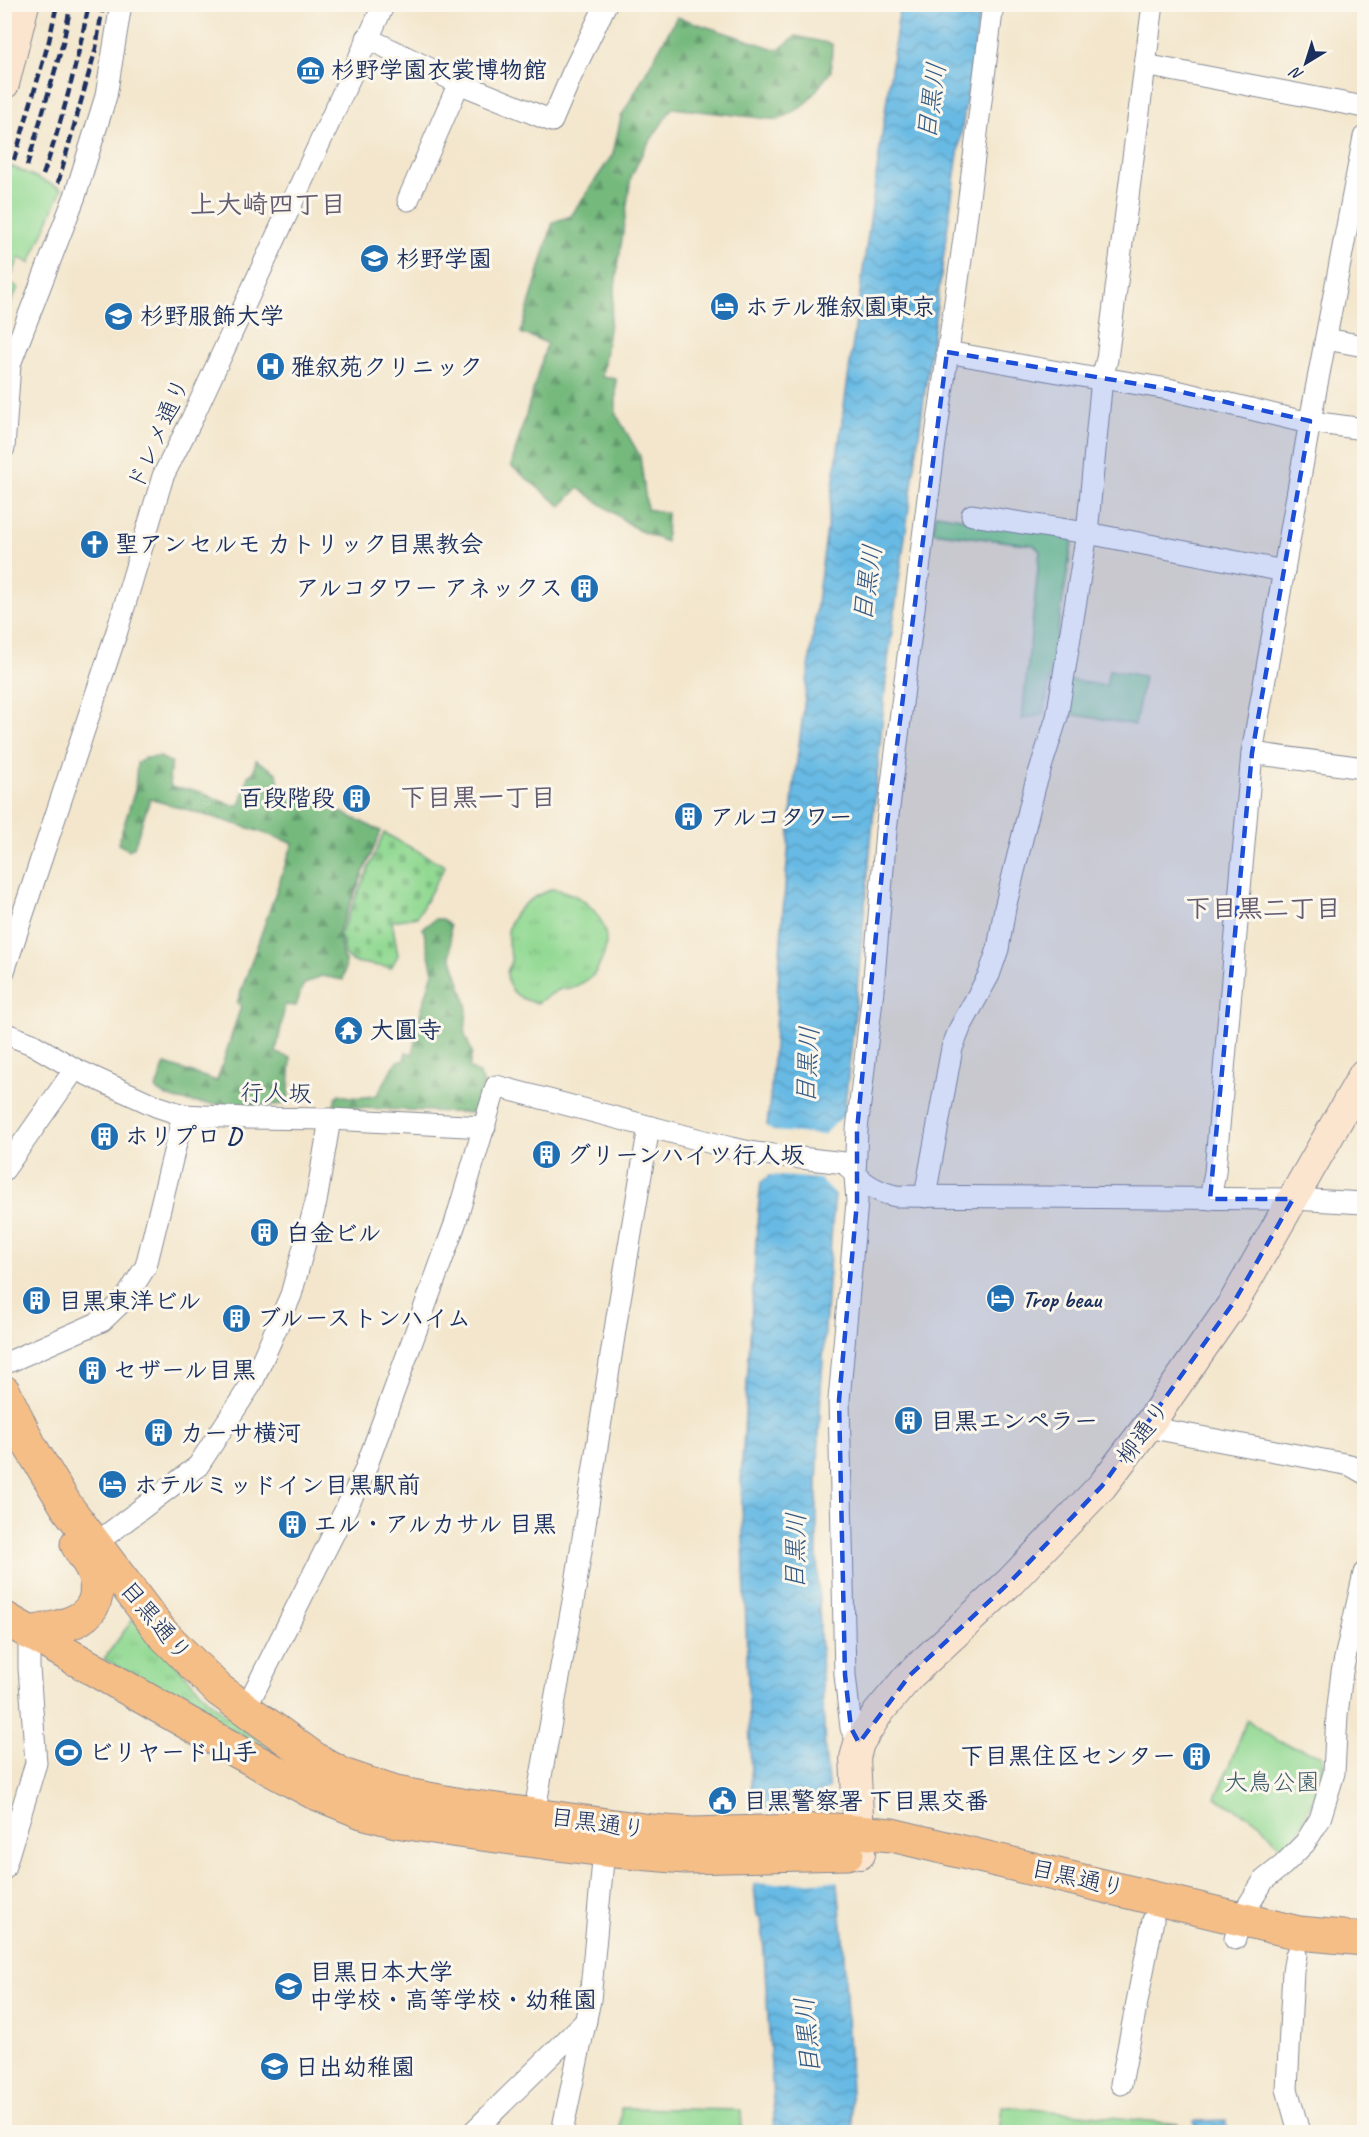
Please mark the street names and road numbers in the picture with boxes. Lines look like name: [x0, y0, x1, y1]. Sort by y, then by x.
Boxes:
street label: ドレメ通り: [120, 373, 196, 495]
street label: 行人坂: [240, 1077, 312, 1109]
street label: 柳通り: [1110, 1394, 1176, 1470]
street label: 目黒通り: [114, 1575, 198, 1667]
street label: 目黒通り: [548, 1801, 648, 1845]
street label: 目黒通り: [1028, 1853, 1128, 1903]

